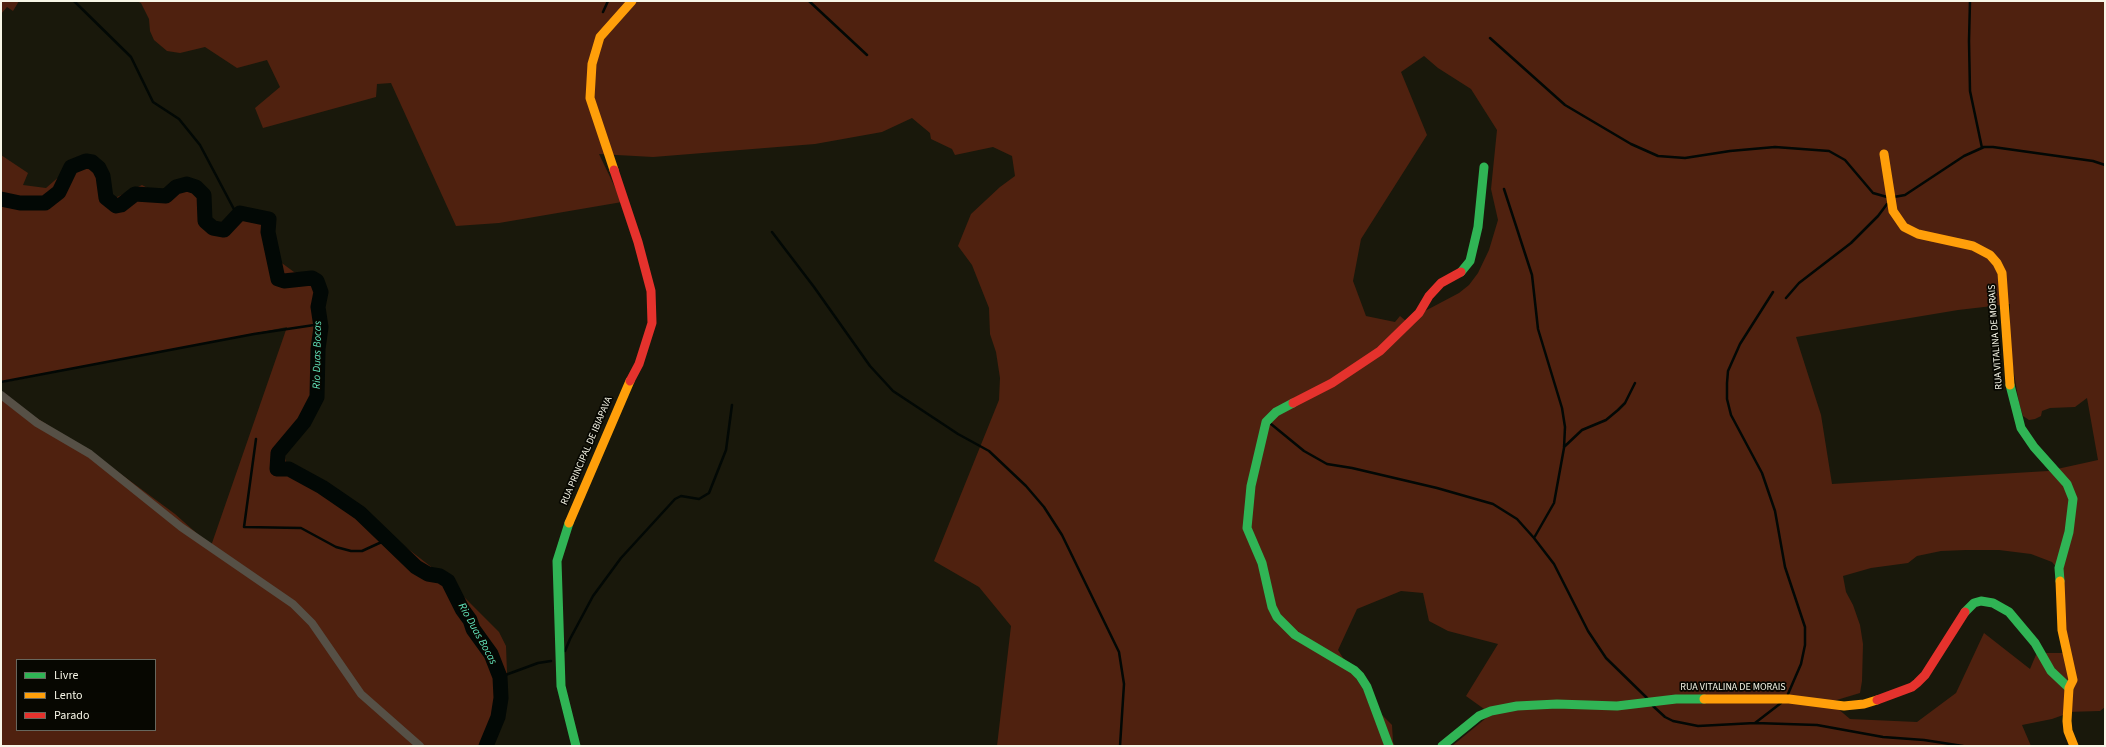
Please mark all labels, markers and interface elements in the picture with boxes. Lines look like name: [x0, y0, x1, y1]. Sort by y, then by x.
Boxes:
street label: RUA VITALINA DE MORAIS: [1986, 284, 2006, 390]
water label: Rio Duas Bocas: [311, 321, 325, 389]
street label: RUA PRINCIPAL DE IBIAPAVA: [559, 395, 615, 507]
water label: Rio Duas Bocas: [455, 601, 499, 667]
legend: [16, 659, 156, 731]
text: Livre: [54, 667, 78, 684]
street label: RUA VITALINA DE MORAIS: [1680, 682, 1786, 694]
text: Lento: [54, 687, 83, 704]
text: Parado: [54, 707, 89, 724]

